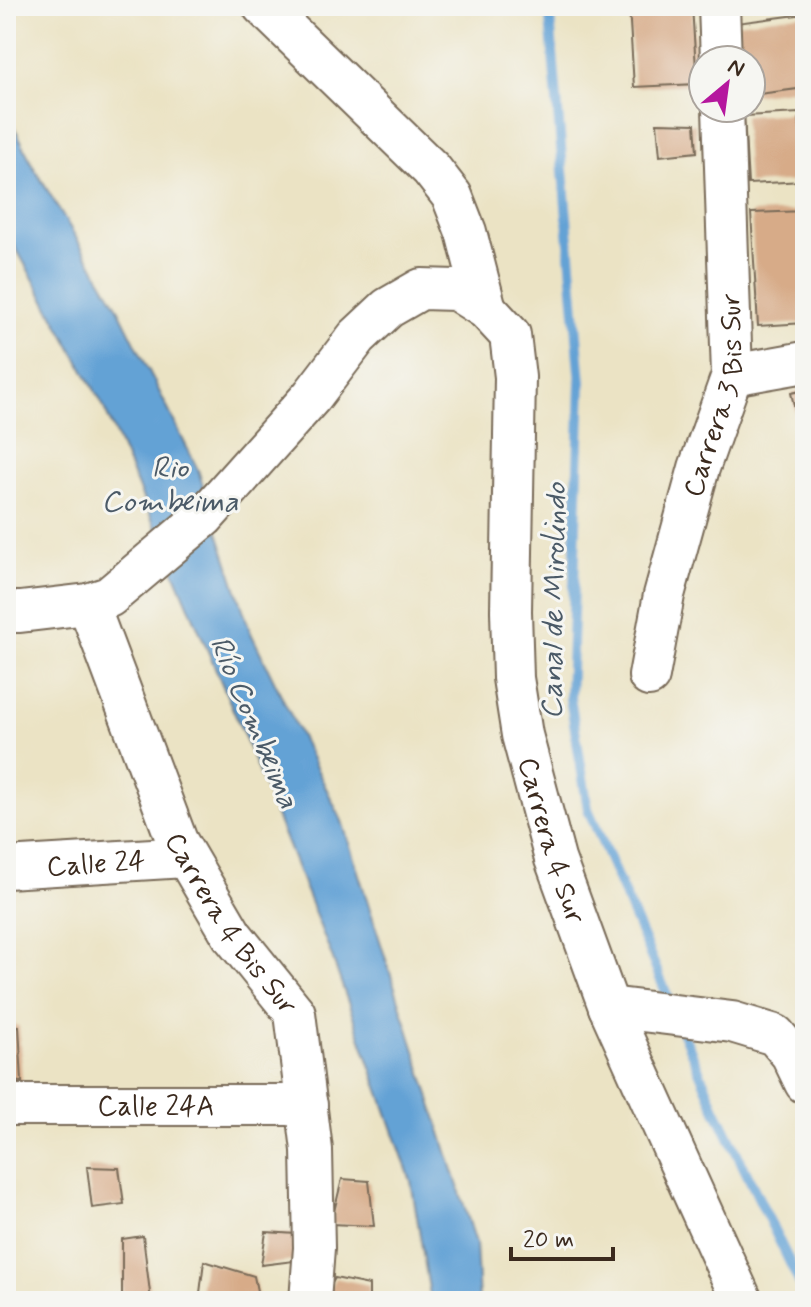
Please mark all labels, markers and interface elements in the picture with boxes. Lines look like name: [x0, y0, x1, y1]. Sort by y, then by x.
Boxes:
north arrow: [687, 44, 767, 124]
text: N: [723, 52, 749, 84]
street label: Carrera 3 Bis Sur: [676, 292, 753, 501]
water label: Rio Combeima: [101, 449, 239, 522]
water label: Canal de Mirolindo: [533, 481, 576, 720]
water label: Río Combeima: [200, 631, 307, 815]
street label: Carrera 4 Sur: [508, 754, 593, 929]
street label: Carrera 4 Bis Sur: [155, 826, 305, 1023]
street label: Calle 24: [46, 843, 146, 886]
street label: Calle 24A: [98, 1089, 214, 1126]
scale bar: [511, 1211, 613, 1261]
text: 20 m: [523, 1225, 574, 1256]

